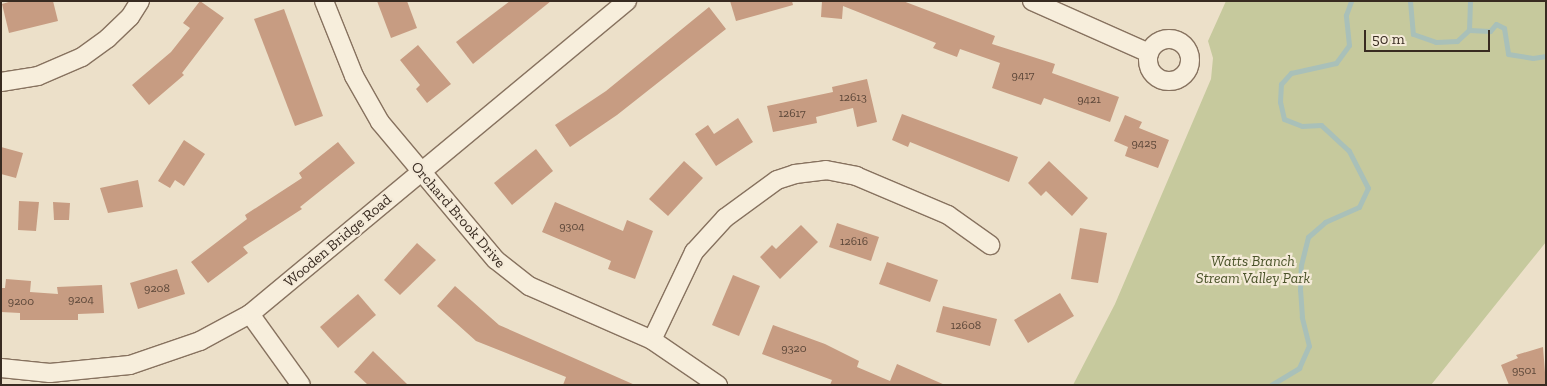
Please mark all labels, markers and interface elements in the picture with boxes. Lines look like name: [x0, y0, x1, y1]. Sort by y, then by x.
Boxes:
scale bar: [1367, 20, 1493, 52]
text: 50 m: [1372, 30, 1405, 48]
house number: 9417: [1012, 69, 1034, 83]
house number: 12613: [839, 91, 867, 105]
house number: 9421: [1077, 93, 1101, 107]
house number: 12617: [778, 107, 806, 121]
house number: 9425: [1131, 137, 1157, 151]
street label: Orchard Brook Drive: [407, 158, 509, 272]
street label: Wooden Bridge Road: [281, 191, 395, 291]
house number: 9304: [559, 220, 585, 234]
house number: 12616: [840, 235, 868, 249]
park label: Watts Branch Stream Valley Park: [1196, 252, 1310, 287]
house number: 9208: [144, 282, 170, 296]
house number: 9204: [68, 293, 94, 307]
house number: 9200: [8, 295, 34, 309]
house number: 12608: [951, 319, 981, 333]
house number: 9320: [781, 342, 807, 356]
house number: 9501: [1512, 364, 1536, 378]

